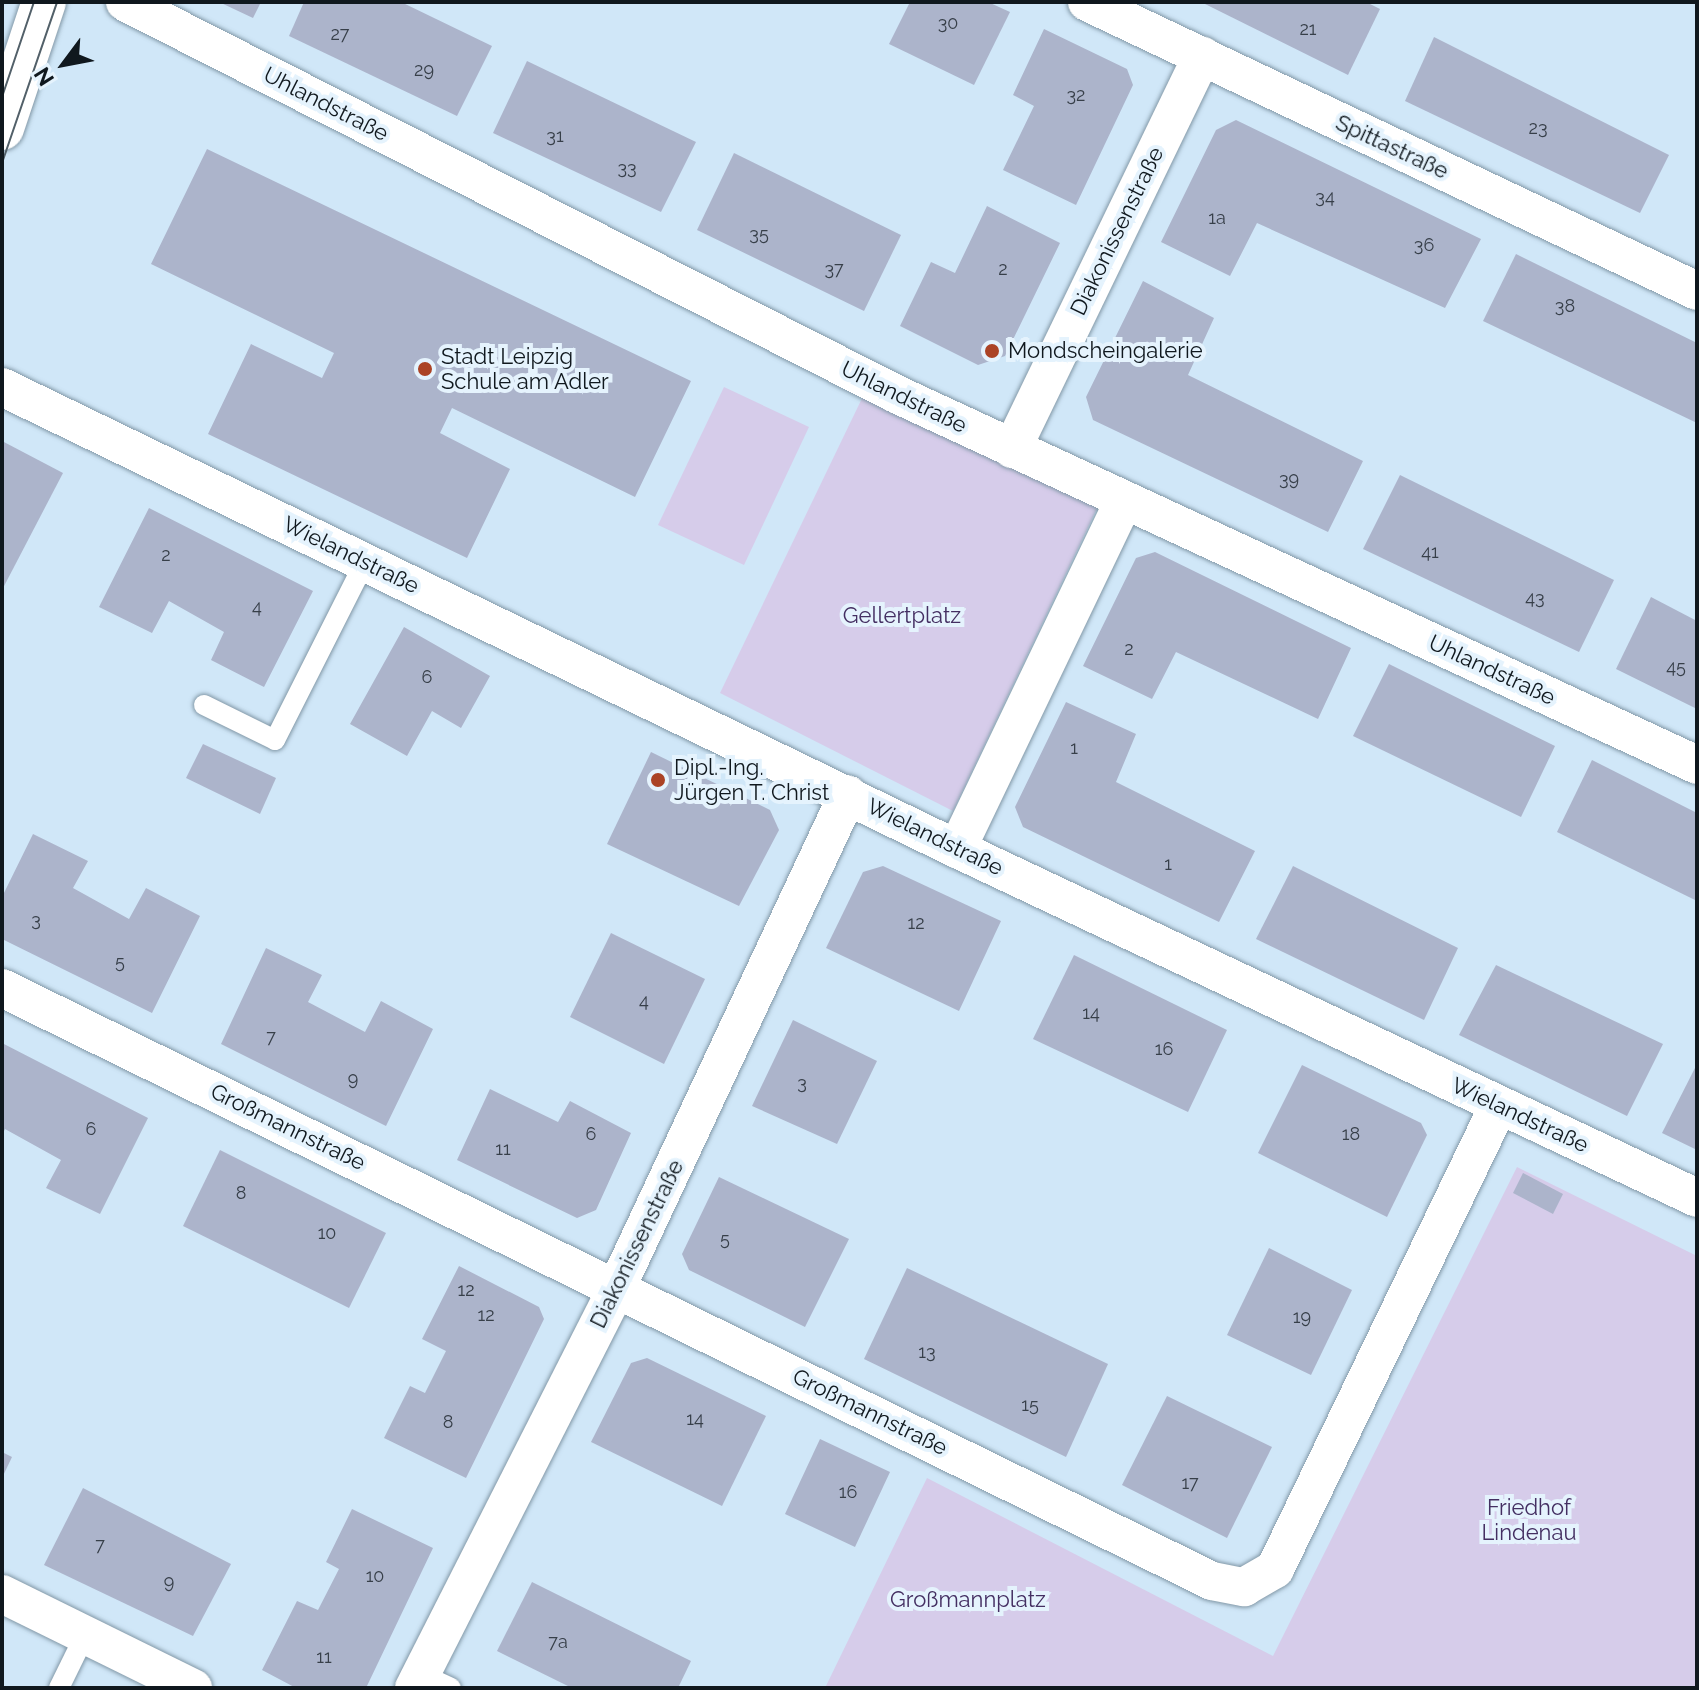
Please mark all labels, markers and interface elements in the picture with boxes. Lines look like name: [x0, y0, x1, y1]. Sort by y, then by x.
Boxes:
house number: 30: [938, 12, 958, 34]
house number: 21: [1299, 18, 1317, 40]
house number: 27: [330, 23, 350, 45]
north arrow: [24, 24, 104, 104]
house number: 29: [414, 59, 434, 81]
street label: Uhlandstraße: [259, 61, 393, 147]
text: N: [28, 63, 59, 91]
house number: 32: [1067, 84, 1085, 106]
street label: Spittastraße: [1332, 109, 1452, 185]
house number: 23: [1529, 117, 1547, 139]
house number: 31: [546, 125, 564, 147]
street label: Diakonissenstraße: [1065, 143, 1169, 319]
house number: 33: [617, 157, 637, 179]
house number: 34: [1315, 186, 1335, 208]
house number: 1a: [1208, 207, 1226, 229]
house number: 35: [749, 223, 769, 245]
house number: 36: [1414, 234, 1434, 256]
house number: 37: [824, 258, 844, 280]
house number: 2: [998, 258, 1008, 280]
house number: 38: [1555, 295, 1575, 317]
place label: Mondscheingalerie: [1008, 338, 1203, 364]
marker: Mondscheingalerie: [983, 342, 1001, 360]
place label: Stadt Leipzig Schule am Adler: [441, 343, 609, 394]
street label: Uhlandstraße: [837, 355, 971, 439]
marker: Stadt Leipzig Schule am Adler: [416, 360, 434, 378]
house number: 39: [1279, 468, 1299, 490]
street label: Wielandstraße: [279, 511, 423, 599]
house number: 41: [1421, 541, 1439, 563]
house number: 2: [161, 544, 171, 566]
house number: 43: [1525, 587, 1545, 609]
house number: 4: [252, 596, 262, 618]
park label: Gellertplatz: [843, 603, 961, 629]
street label: Uhlandstraße: [1425, 629, 1559, 711]
house number: 2: [1124, 638, 1134, 660]
house number: 45: [1666, 656, 1686, 678]
house number: 6: [422, 666, 432, 688]
house number: 1: [1070, 737, 1078, 759]
place label: Dipl.-Ing. Jürgen T. Christ: [674, 754, 830, 806]
marker: Dipl.-Ing. Jürgen T. Christ: [649, 771, 667, 789]
street label: Wielandstraße: [863, 793, 1007, 881]
house number: 1: [1164, 853, 1172, 875]
house number: 3: [31, 909, 41, 931]
house number: 12: [907, 912, 925, 934]
house number: 5: [115, 951, 125, 973]
house number: 4: [639, 990, 649, 1012]
house number: 14: [1082, 1002, 1100, 1024]
house number: 7: [266, 1026, 276, 1048]
house number: 16: [1155, 1038, 1173, 1060]
house number: 9: [348, 1068, 358, 1090]
house number: 3: [797, 1072, 807, 1094]
street label: Wielandstraße: [1447, 1072, 1593, 1158]
street label: Großmannstraße: [206, 1078, 370, 1176]
house number: 6: [86, 1118, 96, 1140]
house number: 6: [586, 1123, 596, 1145]
house number: 18: [1342, 1123, 1360, 1145]
house number: 11: [495, 1138, 511, 1160]
street label: Diakonissenstraße: [585, 1156, 689, 1332]
house number: 8: [236, 1182, 246, 1204]
house number: 10: [318, 1222, 336, 1244]
house number: 5: [720, 1228, 730, 1250]
house number: 12: [457, 1279, 475, 1301]
house number: 12: [477, 1304, 495, 1326]
house number: 19: [1293, 1306, 1311, 1328]
house number: 13: [918, 1341, 936, 1363]
street label: Großmannstraße: [788, 1363, 952, 1461]
house number: 15: [1021, 1394, 1039, 1416]
house number: 14: [686, 1408, 704, 1430]
house number: 8: [443, 1411, 453, 1433]
house number: 17: [1181, 1472, 1199, 1494]
house number: 16: [839, 1481, 857, 1503]
park label: Friedhof Lindenau: [1482, 1494, 1576, 1546]
house number: 7: [95, 1534, 105, 1556]
house number: 10: [366, 1565, 384, 1587]
house number: 9: [164, 1571, 174, 1593]
park label: Großmannplatz: [890, 1587, 1046, 1613]
house number: 7a: [548, 1631, 568, 1653]
house number: 11: [316, 1646, 332, 1668]

